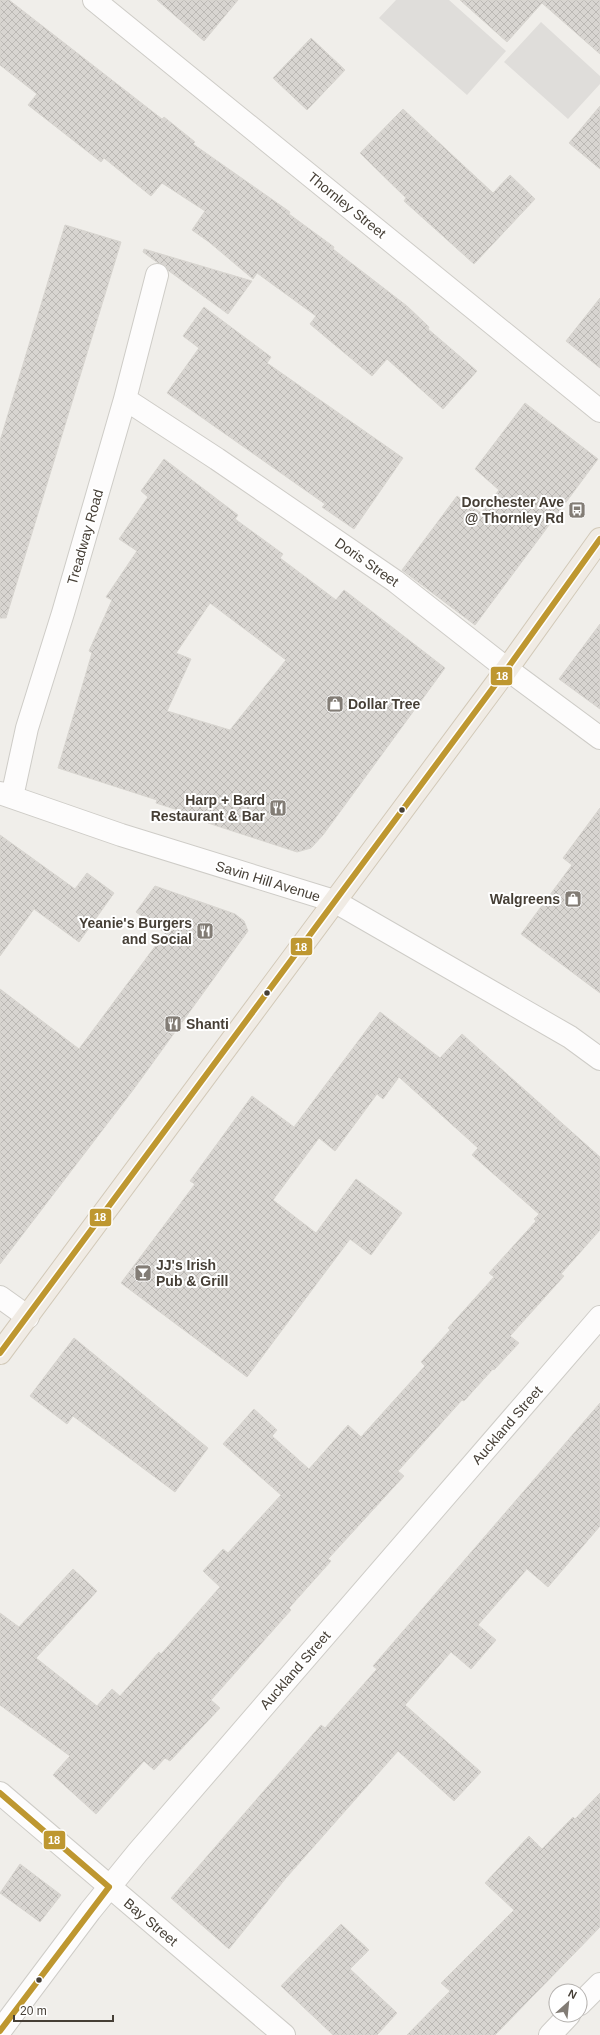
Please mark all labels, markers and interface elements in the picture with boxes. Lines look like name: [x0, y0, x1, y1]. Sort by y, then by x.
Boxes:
street label: Thornley Street: [305, 169, 389, 241]
street label: Treadway Road: [64, 488, 106, 586]
place label: Dorchester Ave @ Thornley Rd: [462, 494, 564, 526]
bus stop icon: Dorchester Ave @ Thornley Rd: [567, 500, 587, 520]
street label: Doris Street: [332, 534, 402, 590]
line badge: 18: [490, 666, 513, 686]
text: 18: [496, 670, 508, 682]
shop icon: Dollar Tree: [325, 694, 345, 714]
place label: Dollar Tree: [348, 696, 421, 712]
place label: Harp + Bard Restaurant & Bar: [151, 792, 266, 824]
restaurant icon: Harp + Bard Restaurant & Bar: [268, 798, 288, 818]
unlabelled marker: [397, 805, 407, 815]
street label: Savin Hill Avenue: [214, 857, 323, 905]
shop icon: Walgreens: [563, 889, 583, 909]
place label: Walgreens: [490, 891, 560, 907]
place label: Yeanie's Burgers and Social: [79, 915, 192, 947]
restaurant icon: Yeanie's Burgers and Social: [195, 921, 215, 941]
line badge: 18: [290, 937, 313, 956]
text: 18: [295, 941, 307, 953]
unlabelled marker: [262, 988, 272, 998]
restaurant icon: Shanti: [163, 1014, 183, 1034]
place label: Shanti: [186, 1016, 229, 1032]
line badge: 18: [89, 1208, 112, 1227]
text: 18: [94, 1211, 106, 1223]
place label: JJ's Irish Pub & Grill: [156, 1257, 228, 1289]
bar icon: JJ's Irish Pub & Grill: [133, 1263, 153, 1283]
street label: Auckland Street: [469, 1382, 546, 1468]
street label: Auckland Street: [257, 1627, 334, 1713]
line badge: 18: [43, 1830, 66, 1850]
text: 18: [48, 1834, 60, 1846]
street label: Bay Street: [121, 1895, 181, 1949]
unlabelled marker: [34, 1975, 44, 1985]
north arrow: [548, 1983, 588, 2023]
text: N: [566, 1987, 579, 2001]
scale bar: [14, 1997, 113, 2023]
text: 20 m: [20, 2004, 47, 2018]

